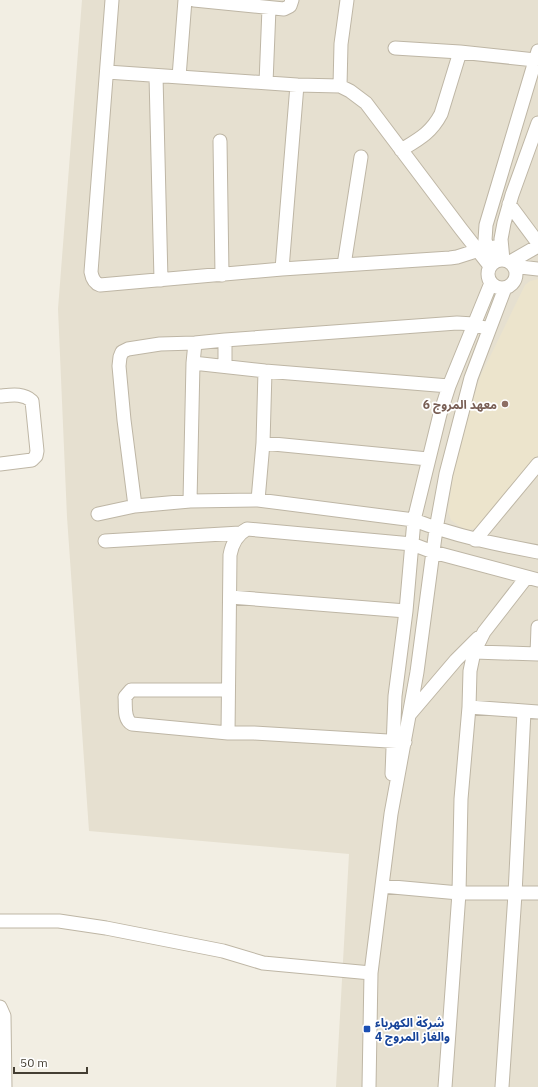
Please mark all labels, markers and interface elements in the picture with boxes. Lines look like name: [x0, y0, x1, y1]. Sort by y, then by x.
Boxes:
place label: معهد المروج 6: [423, 397, 497, 414]
marker: معهد المروج 6: [500, 399, 510, 409]
place label: شركة الكهرباء والغاز المروج 4: [375, 1015, 450, 1046]
marker: شركة الكهرباء والغاز المروج 4: [362, 1024, 372, 1034]
scale bar: [14, 1049, 87, 1075]
text: 50 m: [20, 1055, 48, 1070]

